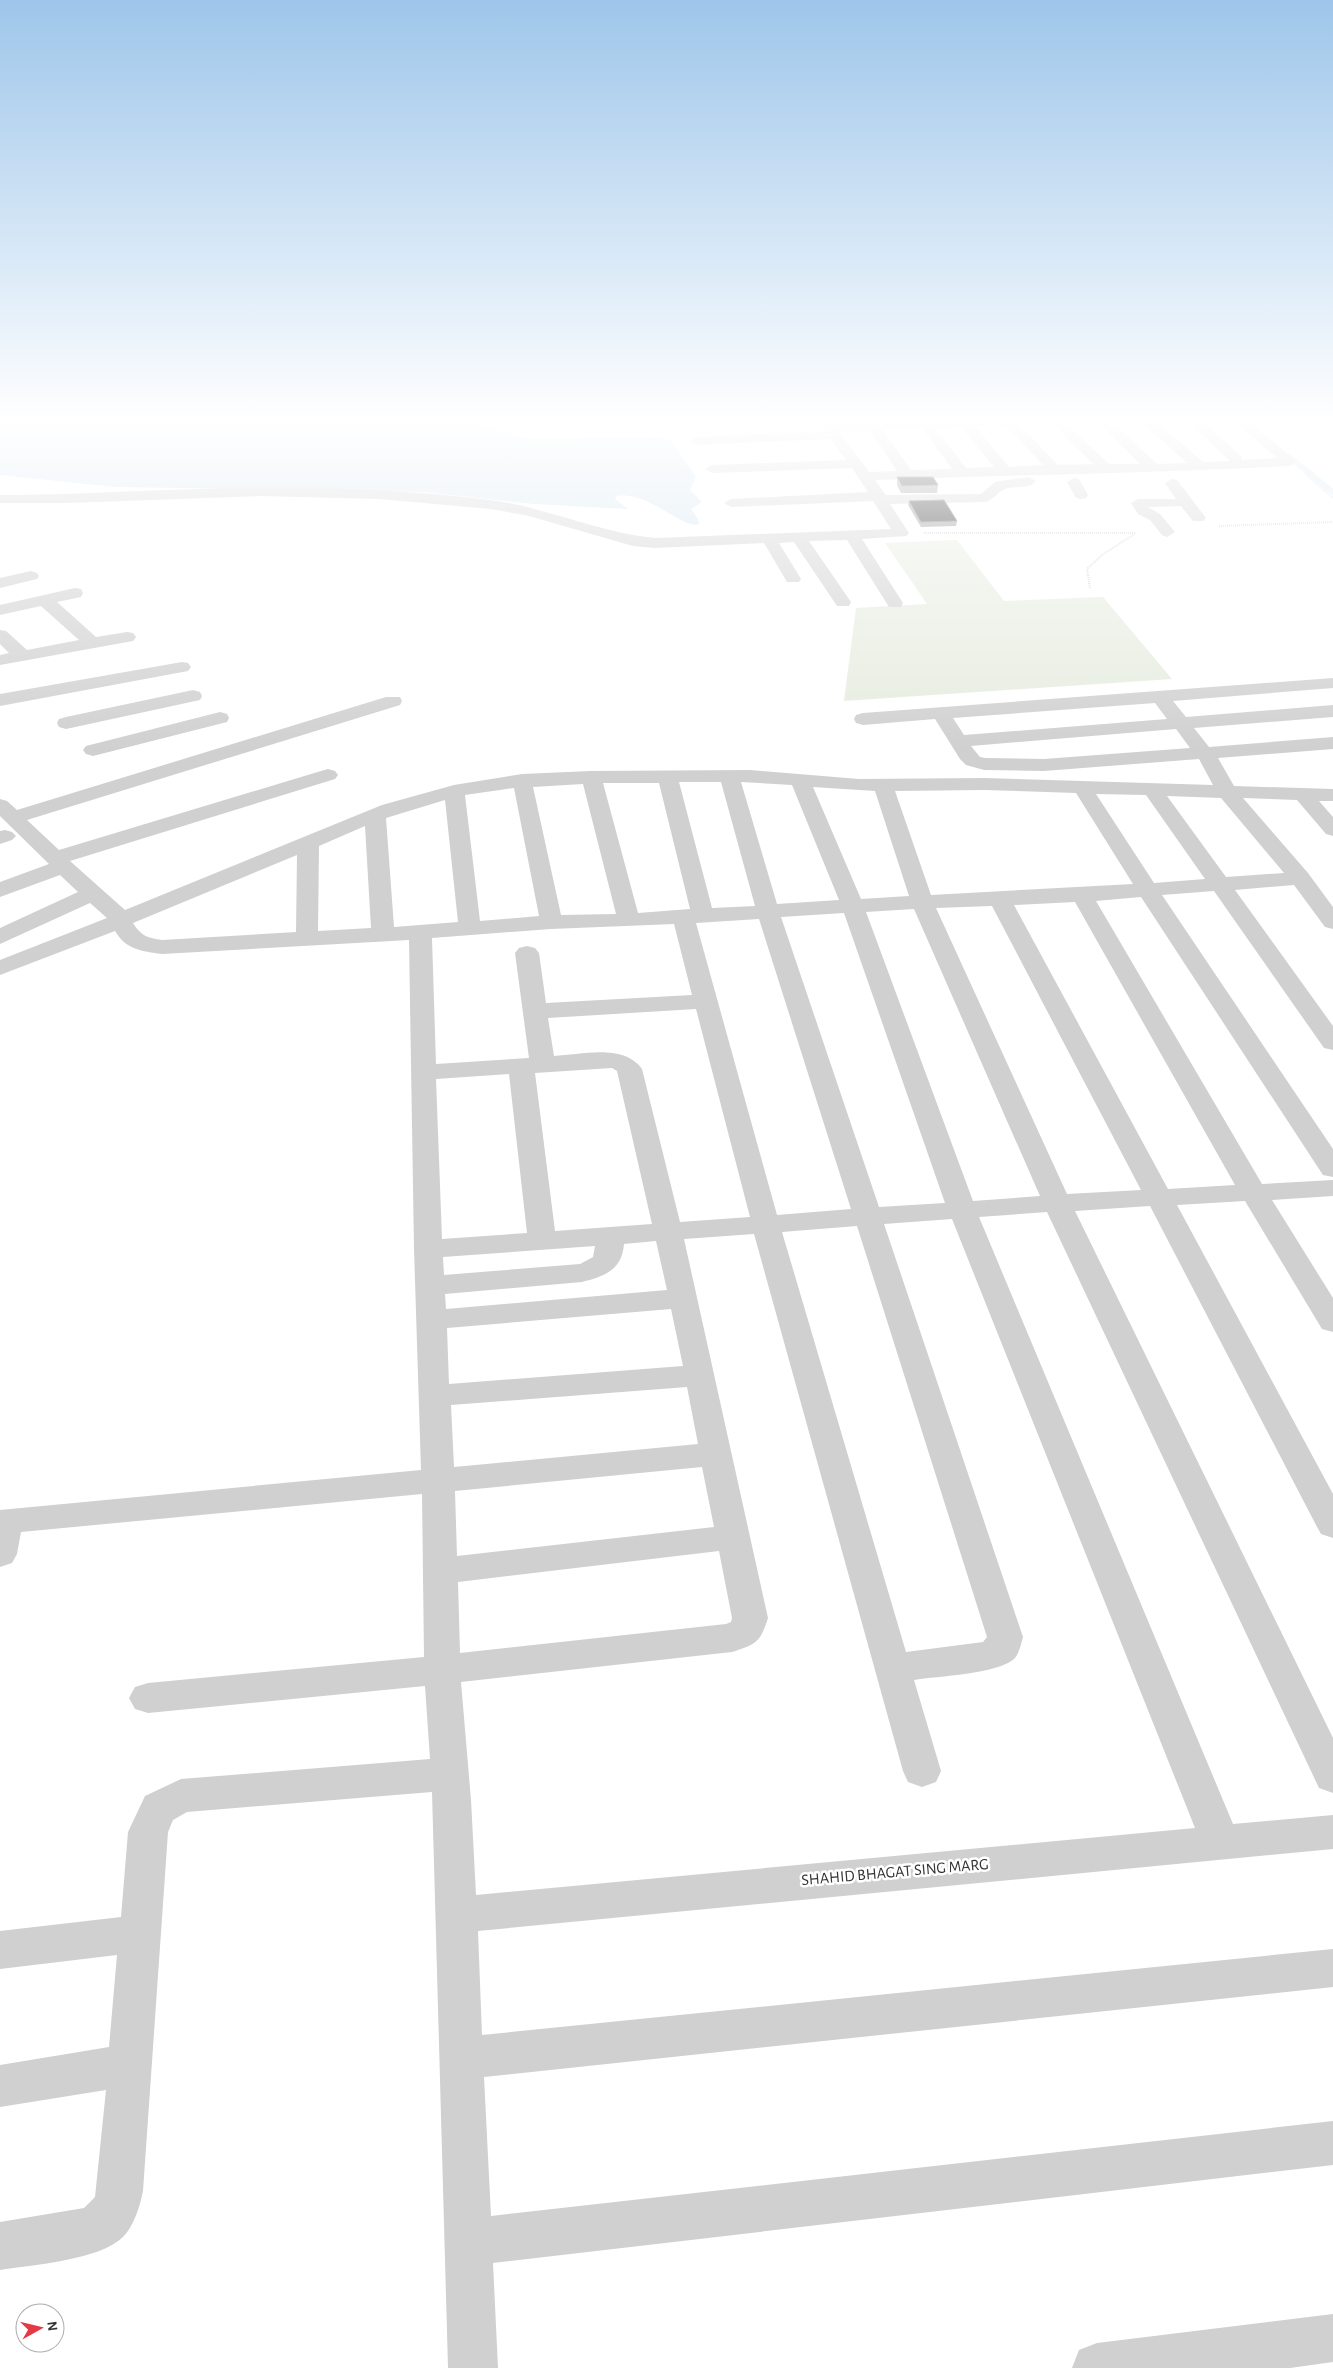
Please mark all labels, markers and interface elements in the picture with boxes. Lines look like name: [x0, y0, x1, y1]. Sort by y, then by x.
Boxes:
street label: SHAHID BHAGAT SING MARG: [801, 1856, 989, 1888]
north arrow: [15, 2303, 65, 2353]
text: N: [44, 2321, 59, 2332]

